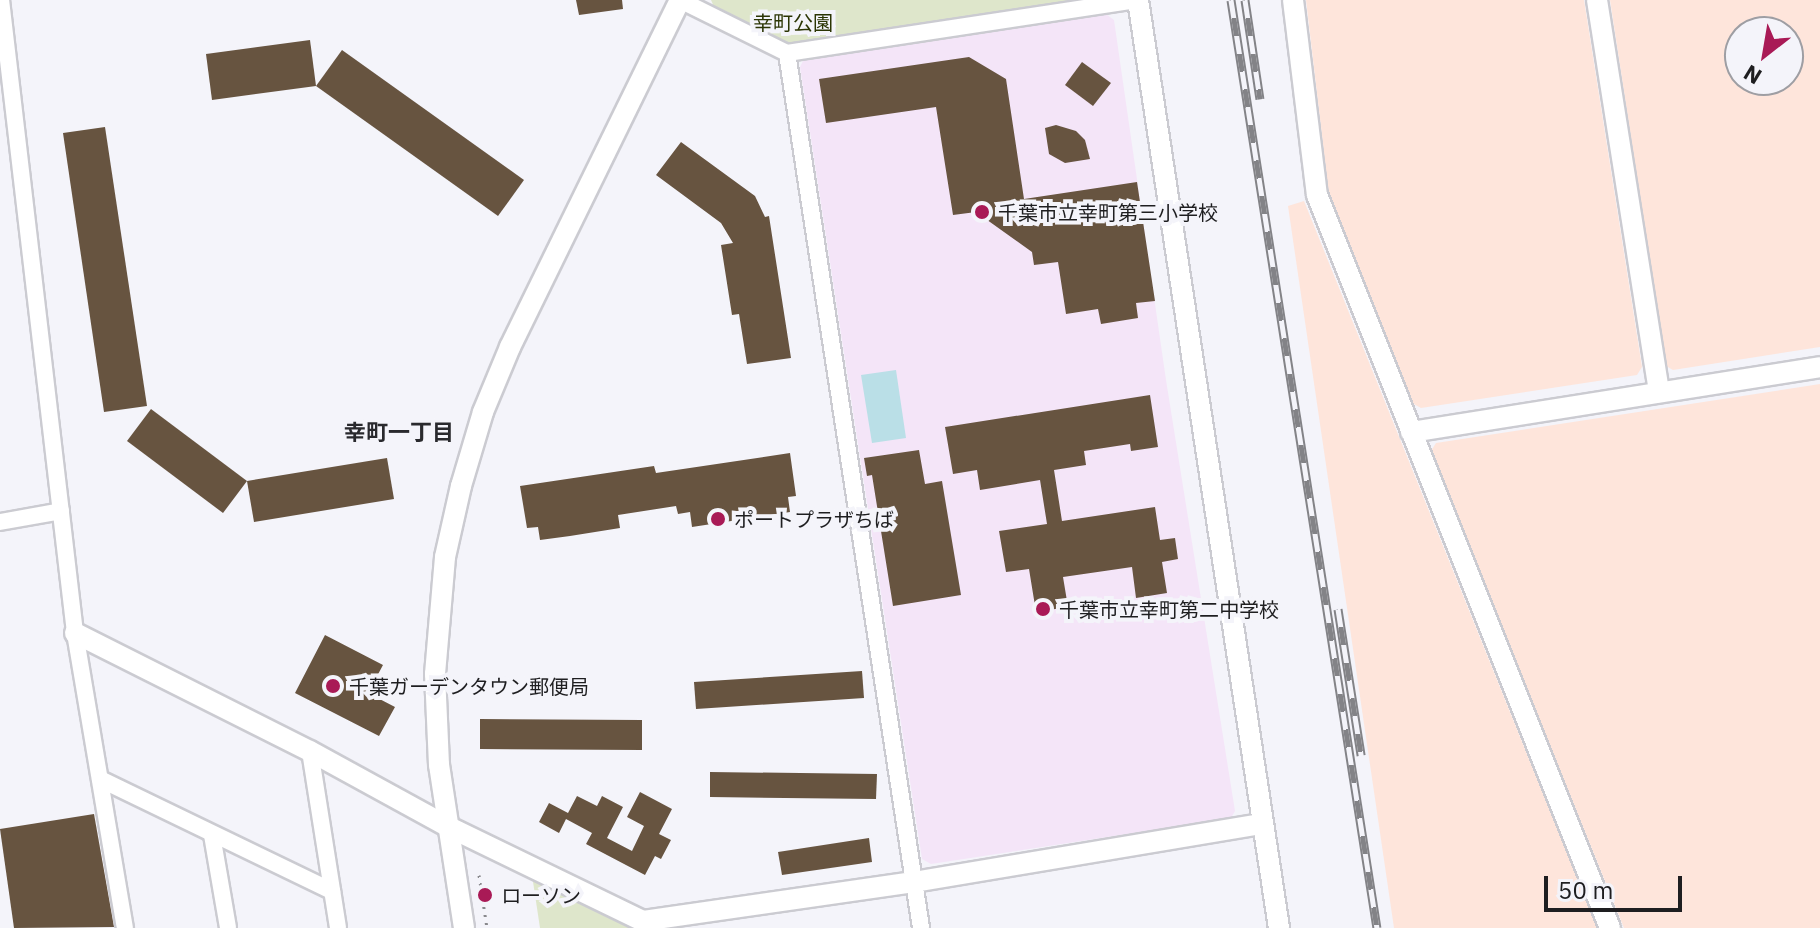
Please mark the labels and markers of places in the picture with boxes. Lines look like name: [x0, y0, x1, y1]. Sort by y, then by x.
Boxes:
place label: 千葉市立幸町第三小学校: [998, 200, 1218, 224]
marker: 千葉市立幸町第三小学校: [973, 203, 991, 221]
place label: ポートプラザちば: [734, 507, 894, 531]
marker: ポートプラザちば: [709, 510, 727, 528]
place label: 千葉市立幸町第二中学校: [1059, 597, 1279, 621]
marker: 千葉市立幸町第二中学校: [1034, 600, 1052, 618]
place label: 千葉ガーデンタウン郵便局: [349, 674, 589, 698]
marker: 千葉ガーデンタウン郵便局: [324, 677, 342, 695]
place label: ローソン: [501, 883, 581, 907]
marker: ローソン: [476, 886, 494, 904]

